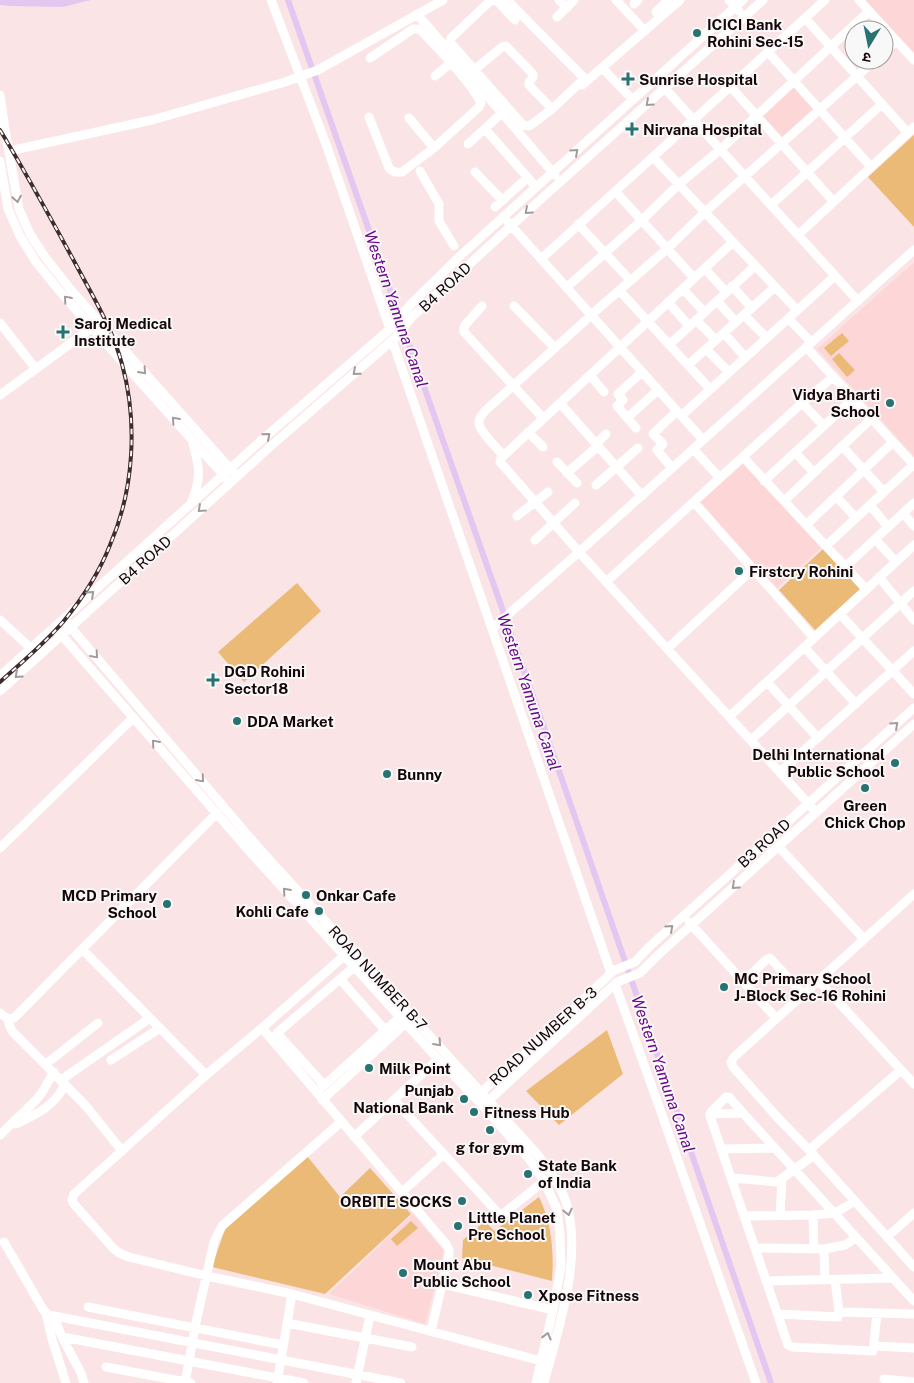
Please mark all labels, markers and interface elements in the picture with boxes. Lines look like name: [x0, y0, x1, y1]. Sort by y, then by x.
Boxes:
place label: ICICI Bank Rohini Sec-15: [707, 16, 804, 50]
north arrow: [844, 20, 894, 70]
marker: ICICI Bank Rohini Sec-15: [691, 27, 703, 39]
text: उ: [861, 49, 872, 66]
place label: Sunrise Hospital: [639, 71, 758, 88]
marker: Sunrise Hospital: [621, 72, 635, 86]
one-way arrow: [645, 97, 654, 106]
place label: Nirvana Hospital: [643, 121, 763, 138]
marker: Nirvana Hospital: [625, 122, 639, 136]
one-way arrow: [569, 149, 578, 158]
one-way arrow: [12, 195, 22, 203]
one-way arrow: [524, 205, 533, 214]
water label: Western Yamuna Canal: [360, 228, 432, 390]
street label: B4 ROAD: [416, 259, 474, 315]
one-way arrow: [64, 296, 72, 305]
place label: Saroj Medical Institute: [74, 315, 172, 349]
marker: Saroj Medical Institute: [56, 325, 70, 339]
one-way arrow: [137, 365, 146, 374]
one-way arrow: [352, 366, 361, 375]
place label: Vidya Bharti School: [792, 386, 880, 420]
marker: Vidya Bharti School: [884, 397, 896, 409]
one-way arrow: [172, 417, 181, 426]
one-way arrow: [261, 432, 270, 441]
one-way arrow: [197, 504, 206, 513]
street label: B4 ROAD: [115, 532, 175, 588]
place label: Firstcry Rohini: [749, 563, 853, 580]
marker: Firstcry Rohini: [733, 565, 745, 577]
one-way arrow: [85, 591, 94, 600]
water label: Western Yamuna Canal: [493, 611, 565, 773]
one-way arrow: [90, 650, 99, 659]
place label: DGD Rohini Sector18: [224, 663, 305, 697]
one-way arrow: [14, 669, 23, 678]
marker: DGD Rohini Sector18: [206, 673, 220, 687]
place label: DDA Market: [247, 713, 334, 730]
marker: DDA Market: [231, 715, 243, 727]
one-way arrow: [890, 722, 899, 731]
one-way arrow: [153, 740, 161, 749]
place label: Delhi International Public School: [752, 746, 885, 780]
marker: Delhi International Public School: [889, 757, 901, 769]
place label: Bunny: [397, 766, 443, 783]
marker: Bunny: [381, 768, 393, 780]
one-way arrow: [195, 773, 204, 782]
marker: Green Chick Chop: [859, 782, 871, 794]
place label: Green Chick Chop: [824, 797, 906, 831]
street label: B3 ROAD: [734, 815, 794, 871]
one-way arrow: [731, 880, 740, 889]
place label: MCD Primary School: [62, 887, 158, 921]
place label: Onkar Cafe: [316, 887, 396, 904]
one-way arrow: [283, 888, 292, 897]
marker: Onkar Cafe: [300, 889, 312, 901]
marker: MCD Primary School: [161, 898, 173, 910]
place label: Kohli Cafe: [235, 903, 309, 920]
marker: Kohli Cafe: [313, 905, 325, 917]
street label: ROAD NUMBER B-7: [325, 922, 431, 1034]
one-way arrow: [665, 924, 674, 933]
place label: MC Primary School J-Block Sec-16 Rohini: [734, 970, 886, 1004]
marker: MC Primary School J-Block Sec-16 Rohini: [718, 981, 730, 993]
street label: ROAD NUMBER B-3: [486, 983, 600, 1089]
water label: Western Yamuna Canal: [627, 993, 699, 1155]
one-way arrow: [432, 1038, 441, 1047]
place label: Milk Point: [379, 1060, 451, 1077]
marker: Milk Point: [363, 1062, 375, 1074]
place label: Punjab National Bank: [353, 1082, 454, 1116]
marker: Punjab National Bank: [458, 1093, 470, 1105]
place label: Fitness Hub: [484, 1104, 570, 1121]
marker: Fitness Hub: [468, 1106, 480, 1118]
marker: g for gym: [484, 1124, 496, 1136]
place label: g for gym: [456, 1139, 524, 1156]
place label: State Bank of India: [538, 1157, 617, 1191]
marker: State Bank of India: [522, 1168, 534, 1180]
place label: ORBITE SOCKS: [340, 1193, 452, 1210]
marker: ORBITE SOCKS: [456, 1195, 468, 1207]
one-way arrow: [562, 1207, 573, 1216]
place label: Little Planet Pre School: [468, 1209, 556, 1243]
marker: Little Planet Pre School: [452, 1220, 464, 1232]
place label: Mount Abu Public School: [413, 1256, 511, 1290]
marker: Mount Abu Public School: [397, 1267, 409, 1279]
place label: Xpose Fitness: [538, 1287, 639, 1304]
marker: Xpose Fitness: [522, 1289, 534, 1301]
one-way arrow: [541, 1331, 552, 1340]

